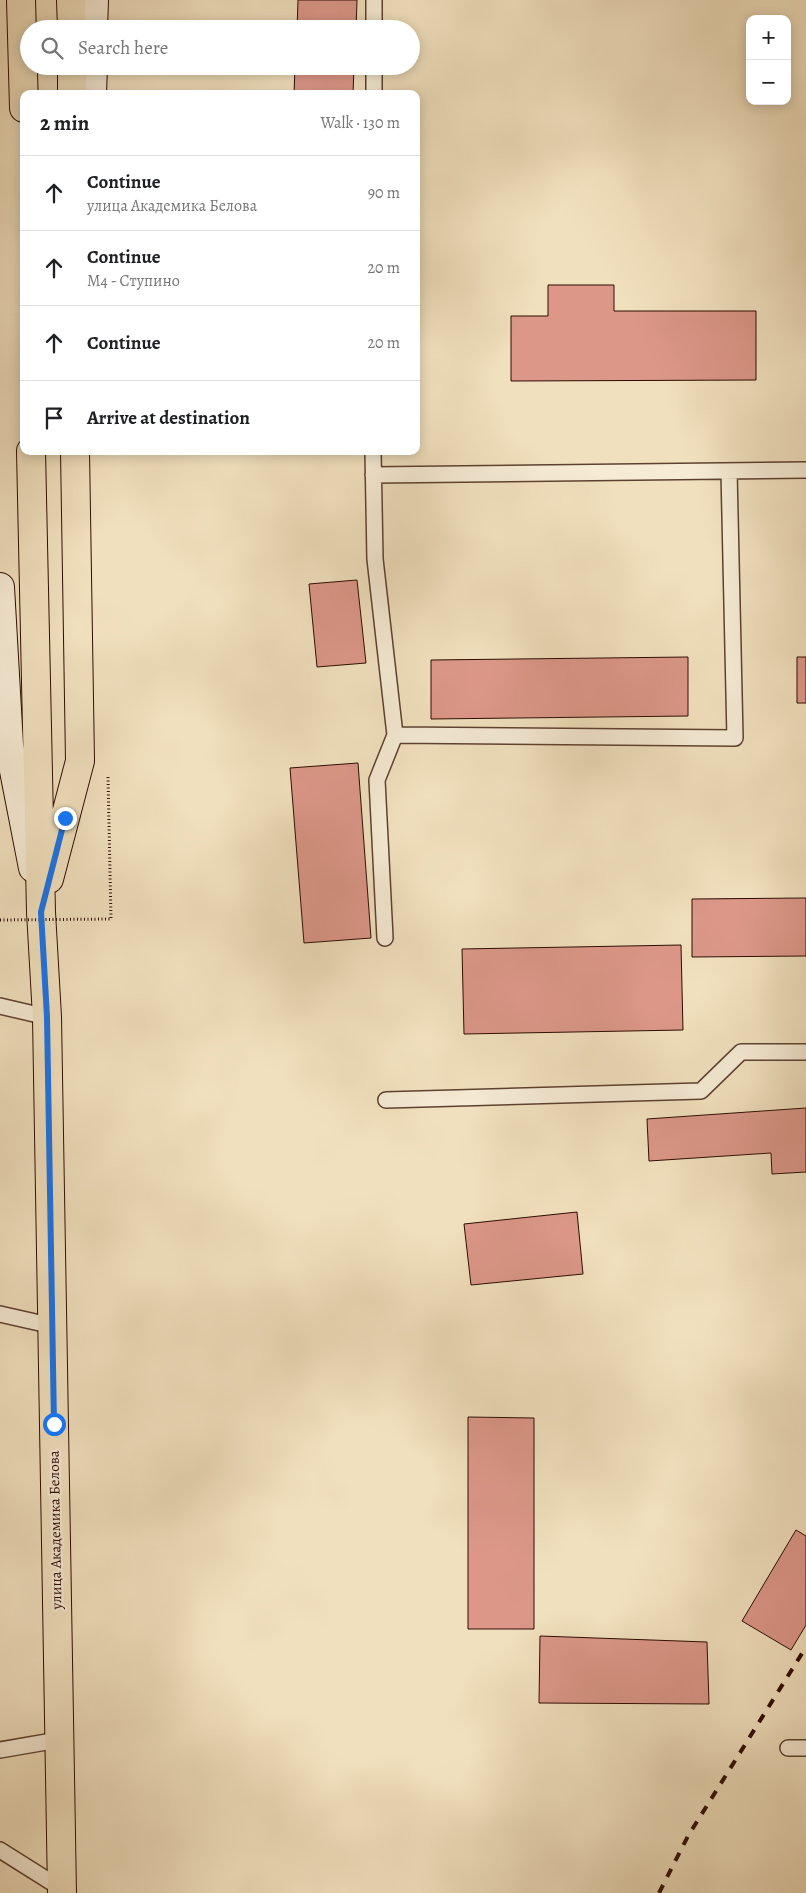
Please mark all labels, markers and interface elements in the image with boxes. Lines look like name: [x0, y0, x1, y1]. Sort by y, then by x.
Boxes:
map controls: [746, 15, 791, 105]
button: +: [746, 15, 791, 60]
search box: [20, 20, 420, 75]
icon: search: [38, 34, 66, 62]
text: Search here: [78, 35, 168, 61]
button: −: [746, 60, 791, 105]
text: 2 min: [40, 109, 89, 137]
text: Walk · 130 m: [320, 112, 400, 134]
text: Continue: [87, 169, 161, 195]
icon: ahead: [40, 179, 68, 207]
text: 90 m: [368, 182, 400, 204]
text: улица Академика Белова: [87, 195, 257, 217]
text: Continue: [87, 244, 161, 270]
icon: ahead: [40, 254, 68, 282]
text: 20 m: [367, 257, 400, 279]
text: М4 - Ступино: [87, 270, 180, 292]
icon: ahead: [40, 329, 68, 357]
text: Continue: [87, 330, 161, 356]
text: 20 m: [367, 332, 400, 354]
icon: arrive: [40, 404, 68, 432]
text: Arrive at destination: [87, 405, 250, 431]
route end: [54, 807, 77, 830]
route start: [43, 1413, 66, 1436]
street label: улица Академика Белова: [44, 1450, 66, 1611]

